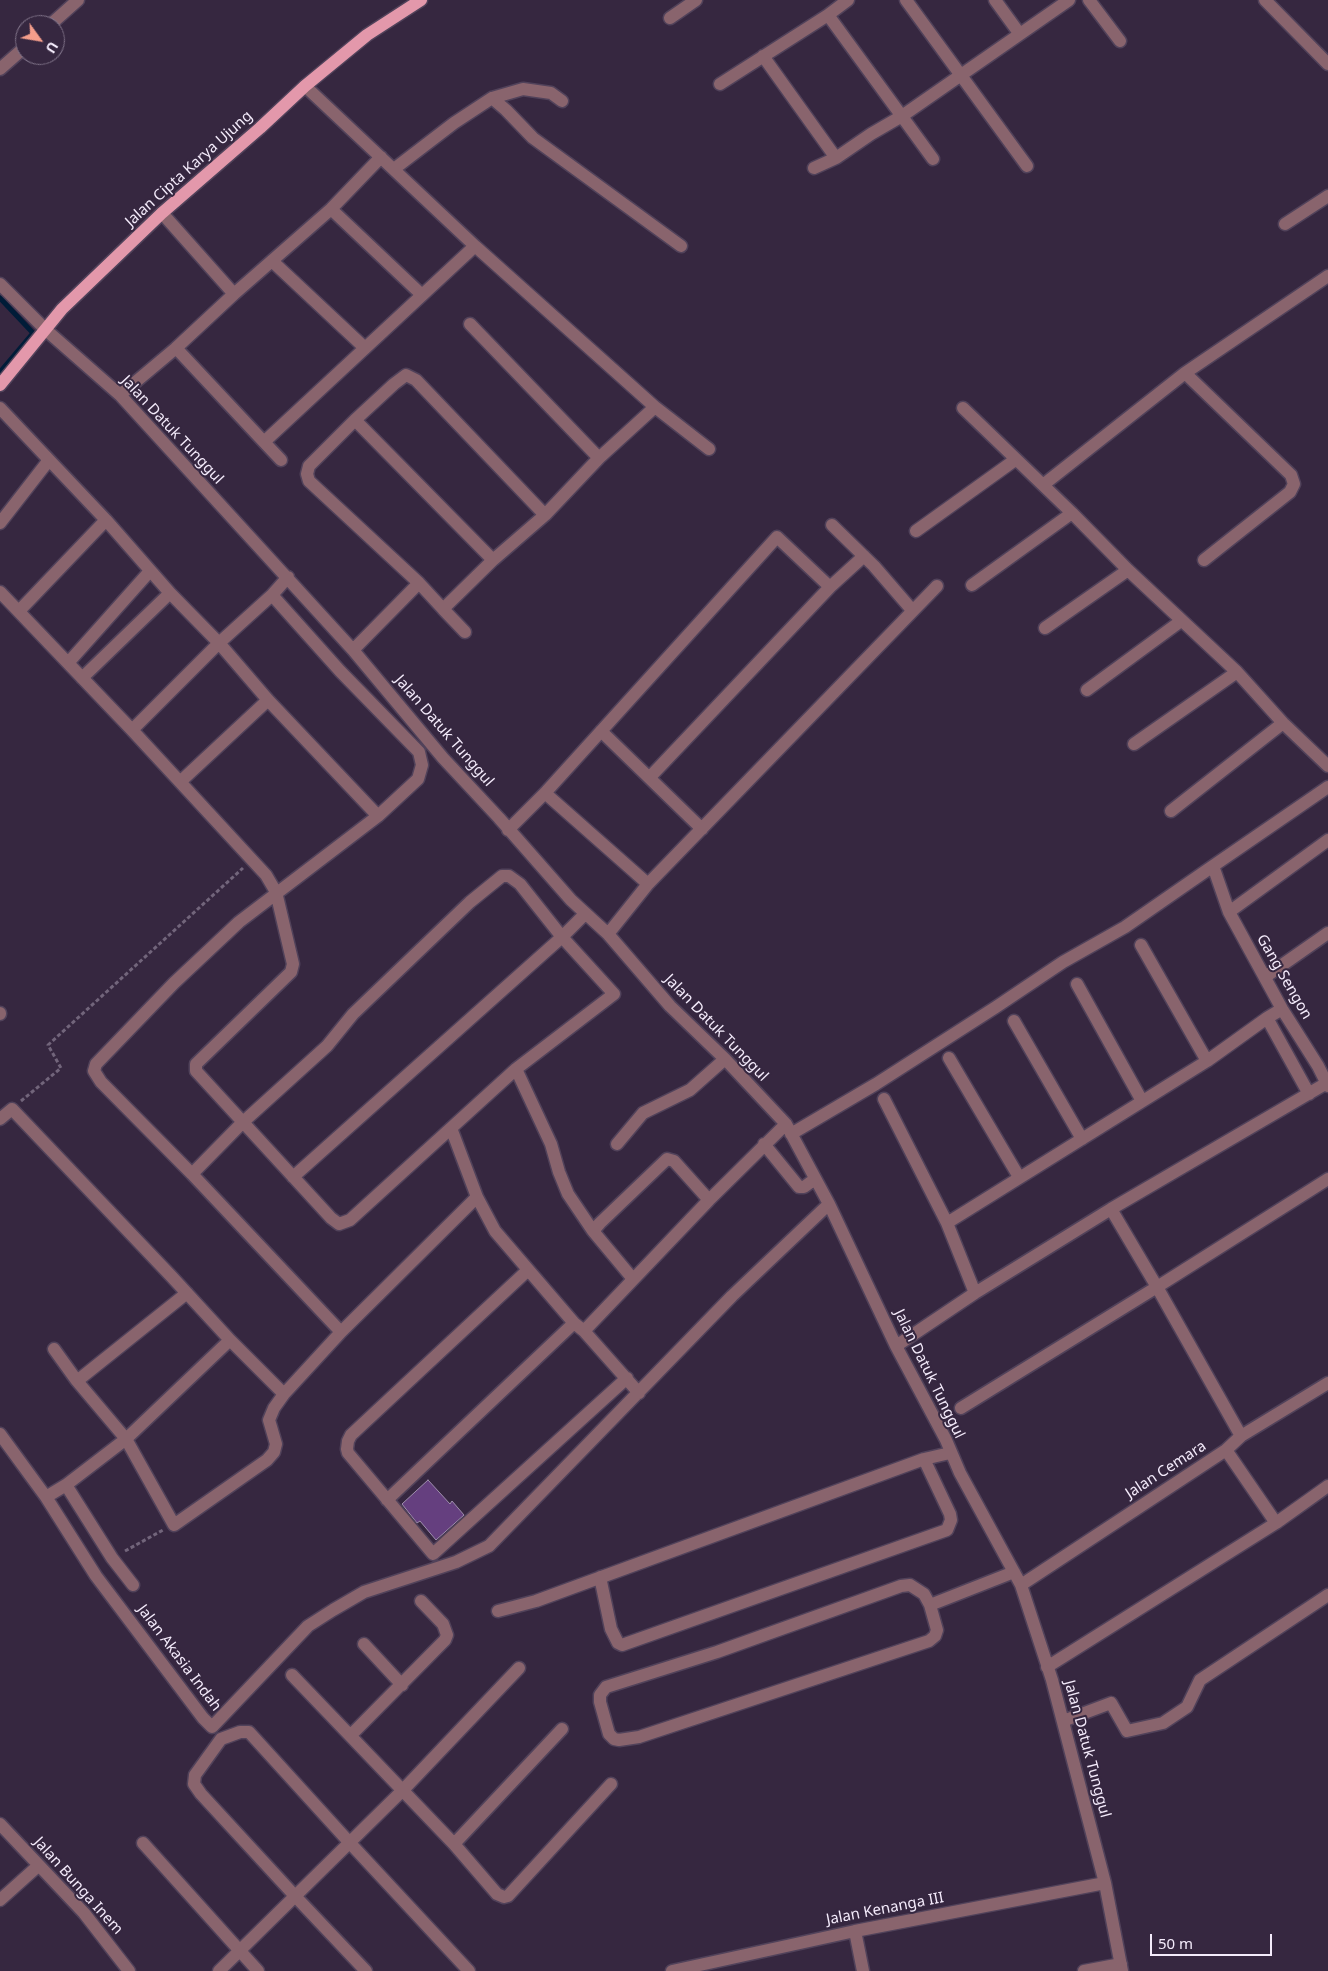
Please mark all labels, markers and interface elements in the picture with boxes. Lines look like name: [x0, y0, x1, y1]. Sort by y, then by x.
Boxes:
north arrow: [15, 15, 65, 65]
text: U: [41, 38, 63, 57]
street label: Jalan Cipta Karya Ujung: [122, 107, 256, 231]
street label: Jalan Datuk Tunggul: [117, 372, 227, 488]
street label: Jalan Datuk Tunggul: [391, 672, 497, 790]
street label: Gang Sengon: [1252, 931, 1316, 1023]
street label: Jalan Datuk Tunggul: [660, 971, 772, 1085]
street label: Jalan Datuk Tunggul: [890, 1306, 968, 1442]
street label: Jalan Cemara: [1122, 1437, 1210, 1503]
street label: Jalan Akasia Indah: [133, 1601, 225, 1715]
street label: Jalan Datuk Tunggul: [1060, 1678, 1114, 1820]
street label: Jalan Bunga Inem: [30, 1834, 126, 1938]
street label: Jalan Kenanga III: [825, 1889, 945, 1929]
scale bar: [1153, 1924, 1276, 1956]
text: 50 m: [1158, 1933, 1193, 1953]

